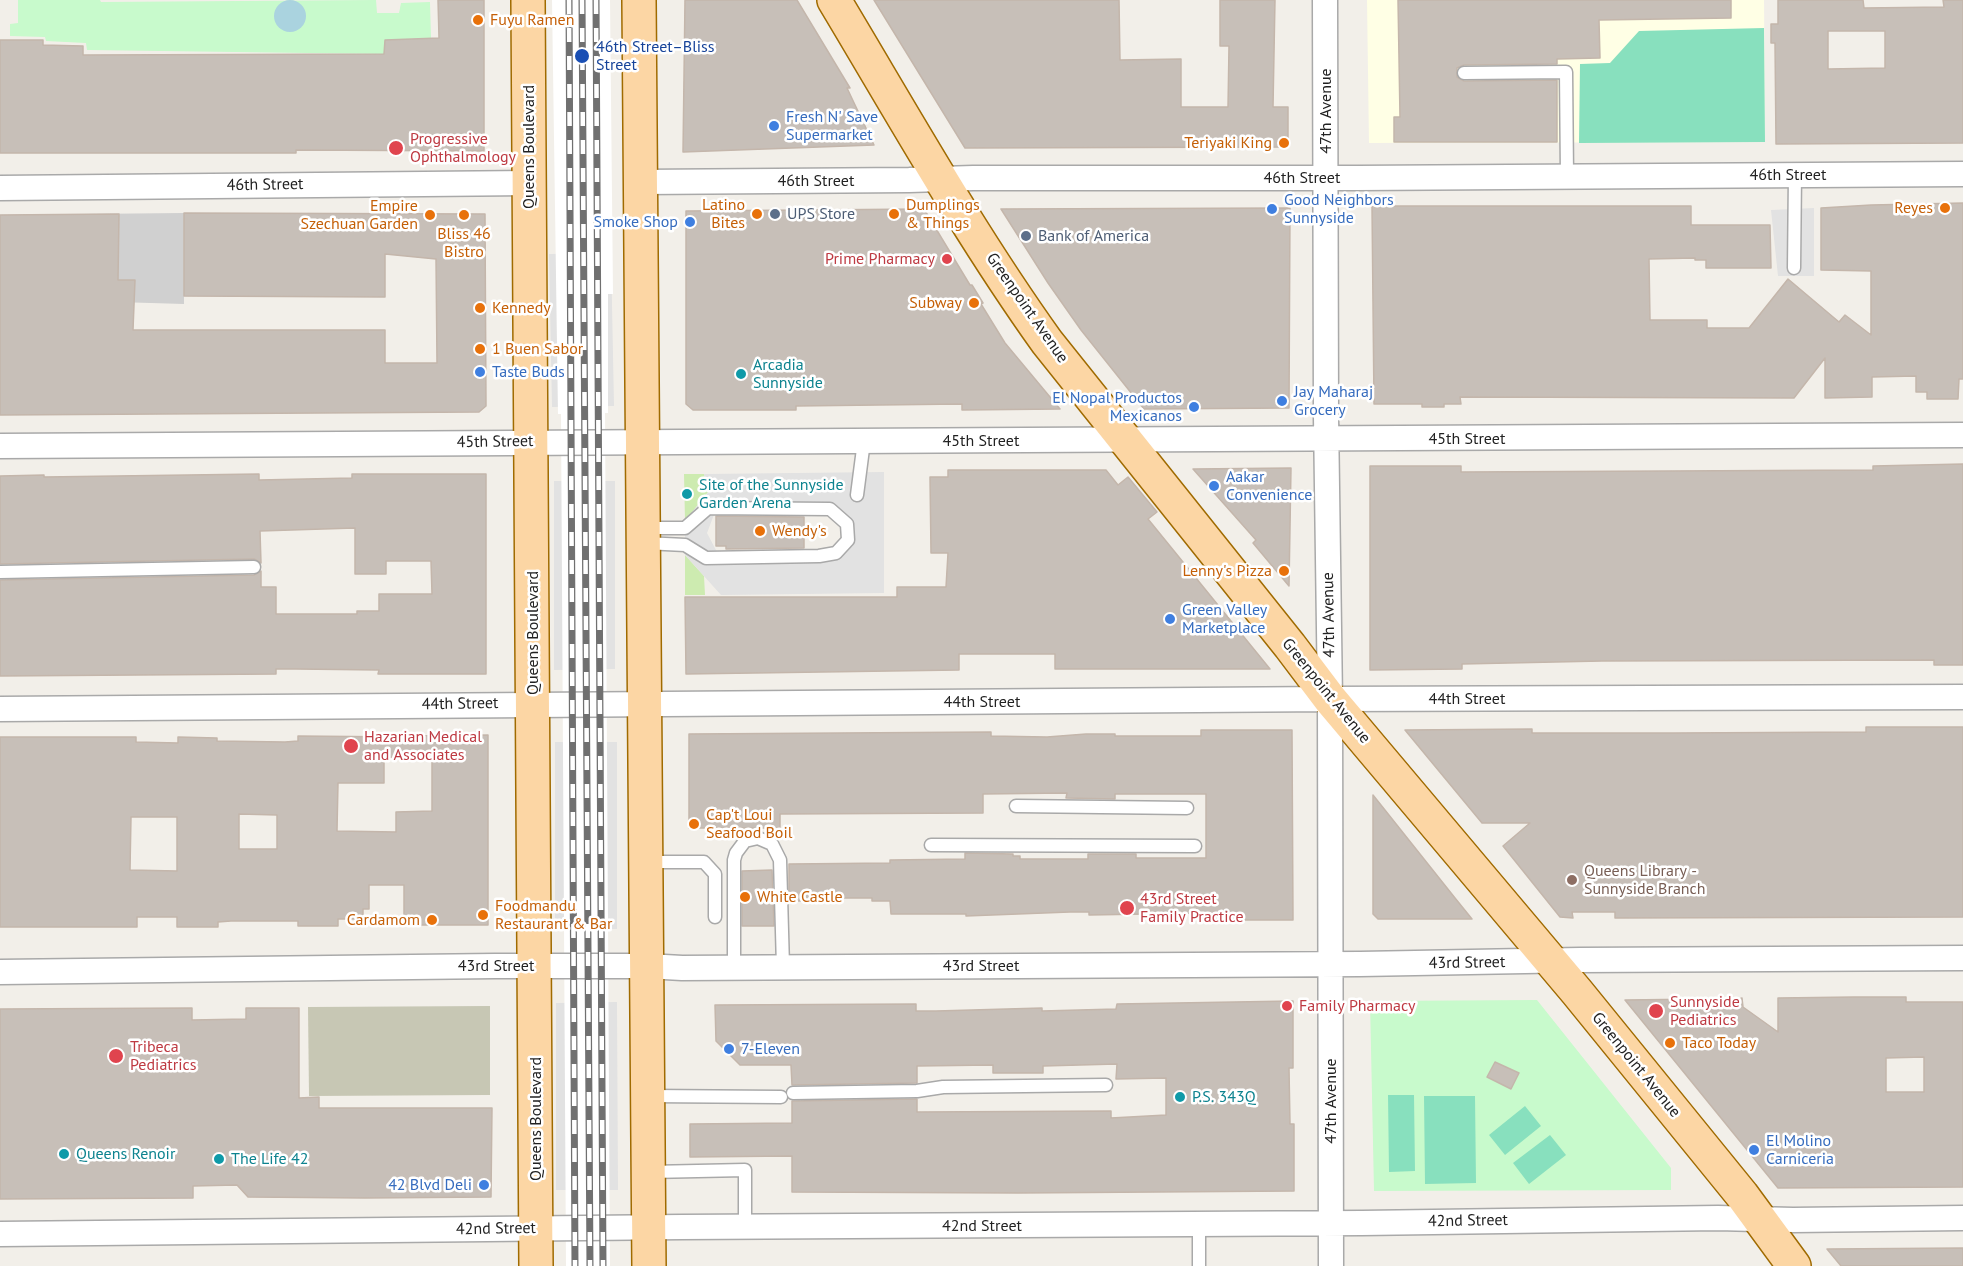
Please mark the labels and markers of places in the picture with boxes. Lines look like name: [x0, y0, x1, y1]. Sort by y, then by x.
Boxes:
place label: Fuyu Ramen: [490, 10, 574, 30]
marker: Fuyu Ramen: [471, 13, 485, 27]
place label: 46th Street–Bliss Street: [596, 37, 715, 75]
marker: 46th Street–Bliss Street: [573, 47, 591, 65]
place label: Fresh N' Save Supermarket: [786, 107, 878, 145]
marker: Fresh N' Save Supermarket: [767, 119, 781, 133]
place label: Progressive Ophthalmology: [410, 129, 516, 167]
place label: Teriyaki King: [1184, 133, 1272, 153]
marker: Teriyaki King: [1277, 136, 1291, 150]
marker: Progressive Ophthalmology: [387, 139, 405, 157]
place label: Good Neighbors Sunnyside: [1284, 190, 1394, 228]
place label: Latino Bites: [702, 195, 745, 233]
place label: Dumplings & Things: [906, 195, 980, 233]
place label: Empire Szechuan Garden: [300, 196, 418, 234]
place label: Reyes: [1894, 198, 1933, 218]
marker: Reyes: [1938, 201, 1952, 215]
marker: Good Neighbors Sunnyside: [1265, 202, 1279, 216]
place label: UPS Store: [787, 204, 855, 224]
marker: Latino Bites: [750, 207, 764, 221]
marker: UPS Store: [768, 207, 782, 221]
marker: Dumplings & Things: [887, 207, 901, 221]
marker: Empire Szechuan Garden: [423, 208, 437, 222]
marker: Bliss 46 Bistro: [457, 208, 471, 222]
place label: Smoke Shop: [594, 212, 678, 232]
marker: Smoke Shop: [683, 215, 697, 229]
place label: Bliss 46 Bistro: [437, 224, 491, 262]
place label: Bank of America: [1038, 226, 1149, 246]
marker: Bank of America: [1019, 229, 1033, 243]
place label: Prime Pharmacy: [825, 249, 935, 269]
marker: Prime Pharmacy: [940, 252, 954, 266]
place label: Subway: [909, 293, 962, 313]
marker: Subway: [967, 296, 981, 310]
place label: Kennedy: [492, 298, 551, 318]
marker: Kennedy: [473, 301, 487, 315]
place label: 1 Buen Sabor: [492, 339, 583, 359]
marker: 1 Buen Sabor: [473, 342, 487, 356]
place label: Arcadia Sunnyside: [753, 355, 823, 393]
place label: Taste Buds: [492, 362, 565, 382]
marker: Taste Buds: [473, 365, 487, 379]
marker: Arcadia Sunnyside: [734, 367, 748, 381]
place label: Jay Maharaj Grocery: [1294, 382, 1373, 420]
place label: El Nopal Productos Mexicanos: [1052, 388, 1182, 426]
marker: Jay Maharaj Grocery: [1275, 394, 1289, 408]
marker: El Nopal Productos Mexicanos: [1187, 400, 1201, 414]
place label: Aakar Convenience: [1226, 467, 1312, 505]
place label: Site of the Sunnyside Garden Arena: [699, 475, 844, 513]
marker: Aakar Convenience: [1207, 479, 1221, 493]
marker: Site of the Sunnyside Garden Arena: [680, 487, 694, 501]
place label: Wendy's: [772, 521, 827, 541]
marker: Wendy's: [753, 524, 767, 538]
place label: Lenny's Pizza: [1183, 561, 1272, 581]
marker: Lenny's Pizza: [1277, 564, 1291, 578]
place label: Green Valley Marketplace: [1182, 600, 1267, 638]
marker: Green Valley Marketplace: [1163, 612, 1177, 626]
place label: Hazarian Medical and Associates: [364, 727, 482, 765]
marker: Hazarian Medical and Associates: [342, 737, 360, 755]
place label: Cap't Loui Seafood Boil: [706, 805, 792, 843]
marker: Cap't Loui Seafood Boil: [687, 817, 701, 831]
place label: Queens Library - Sunnyside Branch: [1584, 861, 1706, 899]
marker: Queens Library - Sunnyside Branch: [1565, 873, 1579, 887]
place label: White Castle: [757, 887, 843, 907]
place label: 43rd Street Family Practice: [1140, 889, 1244, 927]
marker: White Castle: [738, 890, 752, 904]
place label: Foodmandu Restaurant & Bar: [495, 896, 612, 934]
marker: 43rd Street Family Practice: [1118, 899, 1136, 917]
marker: Foodmandu Restaurant & Bar: [476, 908, 490, 922]
place label: Cardamom: [347, 910, 420, 930]
marker: Cardamom: [425, 913, 439, 927]
place label: Sunnyside Pediatrics: [1670, 992, 1740, 1030]
place label: Family Pharmacy: [1299, 996, 1415, 1016]
marker: Family Pharmacy: [1280, 999, 1294, 1013]
marker: Sunnyside Pediatrics: [1647, 1002, 1665, 1020]
place label: Taco Today: [1682, 1033, 1756, 1053]
marker: Taco Today: [1663, 1036, 1677, 1050]
place label: Tribeca Pediatrics: [130, 1037, 196, 1075]
place label: 7-Eleven: [741, 1039, 800, 1059]
marker: 7-Eleven: [722, 1042, 736, 1056]
marker: Tribeca Pediatrics: [107, 1047, 125, 1065]
place label: P.S. 343Q: [1192, 1087, 1256, 1107]
marker: P.S. 343Q: [1173, 1090, 1187, 1104]
place label: El Molino Carniceria: [1766, 1131, 1834, 1169]
marker: El Molino Carniceria: [1747, 1143, 1761, 1157]
place label: Queens Renoir: [76, 1144, 175, 1164]
marker: Queens Renoir: [57, 1147, 71, 1161]
place label: The Life 42: [231, 1149, 308, 1169]
marker: The Life 42: [212, 1152, 226, 1166]
place label: 42 Blvd Deli: [388, 1175, 472, 1195]
marker: 42 Blvd Deli: [477, 1178, 491, 1192]

